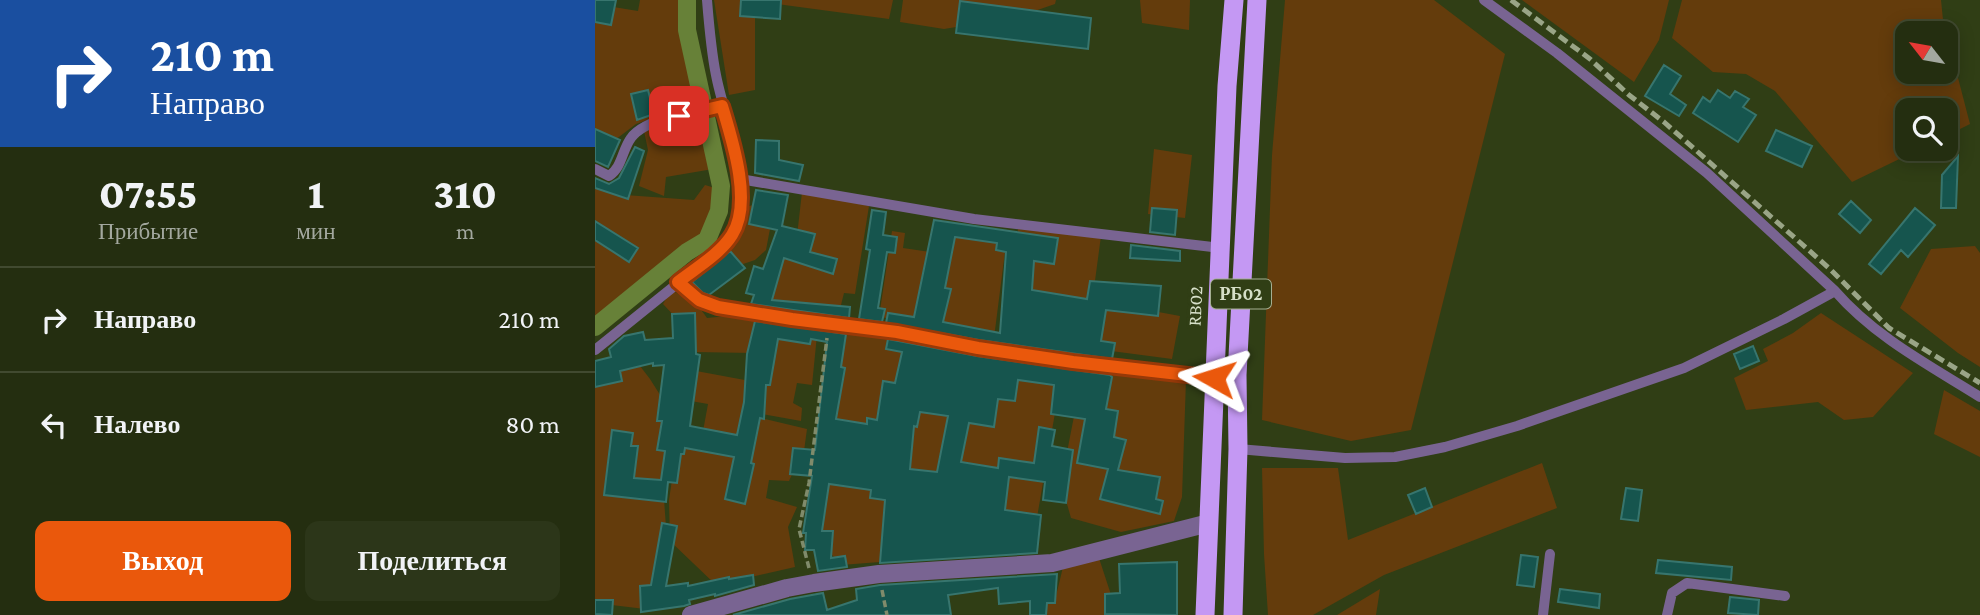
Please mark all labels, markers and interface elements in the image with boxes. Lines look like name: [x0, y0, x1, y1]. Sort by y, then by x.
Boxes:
north arrow: [1895, 21, 1958, 84]
map controls: [1895, 21, 1958, 161]
text: 210 m: [150, 27, 274, 82]
icon: right: [35, 28, 126, 119]
text: Направо: [150, 85, 265, 121]
pin: [649, 86, 709, 146]
icon: arrive: [660, 97, 698, 135]
button: search: [1895, 98, 1958, 161]
text: 07:55: [99, 170, 198, 217]
text: 1: [308, 170, 324, 217]
text: 310: [434, 170, 497, 217]
text: Прибытие: [98, 218, 198, 244]
text: мин: [296, 218, 335, 244]
text: m: [456, 218, 474, 244]
road number: РБ02: [1211, 280, 1271, 308]
street label: RB02: [1183, 285, 1207, 327]
icon: right: [35, 301, 73, 339]
text: Направо: [94, 305, 196, 334]
text: 210 m: [499, 305, 560, 334]
position arrow: [1177, 341, 1251, 415]
icon: left: [35, 406, 73, 444]
text: Налево: [94, 410, 180, 439]
text: 80 m: [506, 410, 560, 439]
button: Выход: [35, 521, 291, 601]
button: Поделиться: [305, 521, 560, 601]

